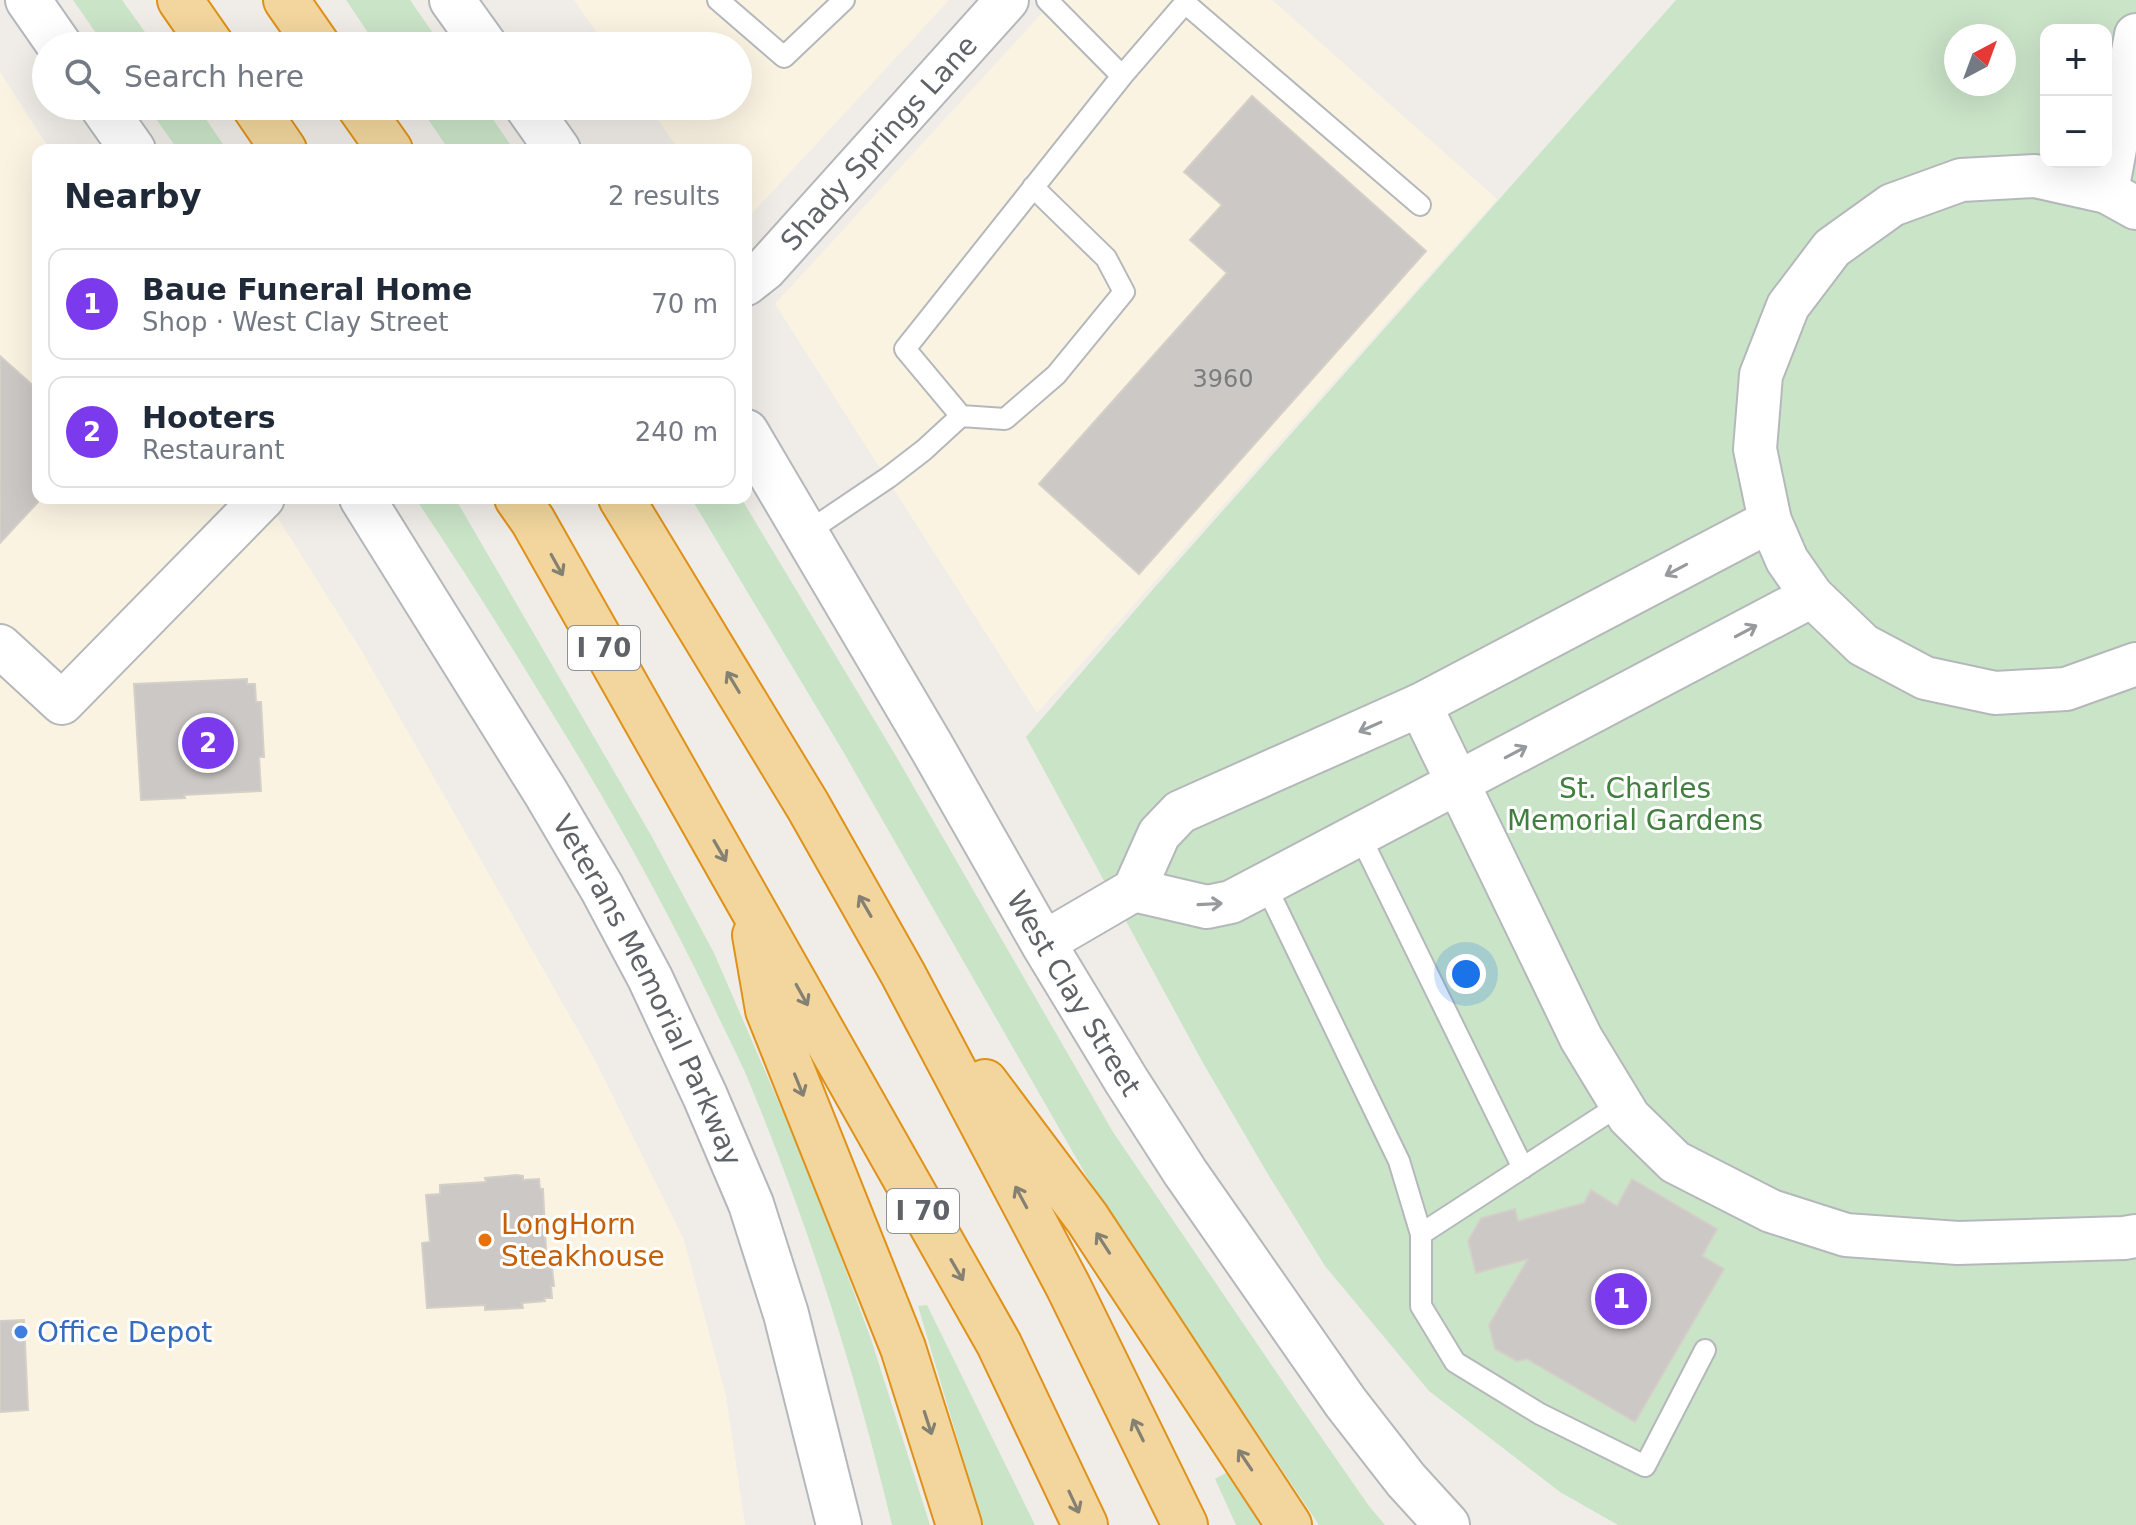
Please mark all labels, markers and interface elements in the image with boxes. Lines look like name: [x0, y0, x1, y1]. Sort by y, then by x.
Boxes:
north arrow: [1944, 24, 2016, 96]
map controls: [2040, 24, 2112, 168]
button: +: [2040, 24, 2112, 96]
street label: Shady Springs Lane: [773, 29, 984, 257]
search box: [32, 32, 752, 120]
icon: search: [60, 54, 104, 98]
text: Search here: [124, 59, 304, 94]
button: −: [2040, 96, 2112, 168]
text: Nearby: [64, 176, 202, 216]
text: 2 results: [608, 181, 720, 211]
text: Baue Funeral Home: [142, 272, 472, 307]
text: 1: [83, 289, 101, 319]
text: 70 m: [651, 289, 718, 319]
text: Shop · West Clay Street: [142, 307, 448, 337]
house number: 3960: [1192, 365, 1254, 393]
text: Hooters: [142, 400, 276, 435]
text: 2: [83, 417, 101, 447]
text: 240 m: [635, 417, 718, 447]
text: Restaurant: [142, 435, 284, 465]
one-way arrow: [549, 553, 565, 576]
one-way arrow: [1664, 563, 1688, 579]
one-way arrow: [1734, 622, 1757, 638]
road number: I 70: [568, 626, 640, 670]
one-way arrow: [725, 671, 741, 694]
pin: 2: [182, 713, 234, 773]
one-way arrow: [1358, 721, 1383, 736]
one-way arrow: [1504, 743, 1527, 759]
park label: St. Charles Memorial Gardens: [1507, 772, 1763, 837]
street label: Veterans Memorial Parkway: [546, 809, 749, 1171]
one-way arrow: [712, 839, 728, 862]
street label: West Clay Street: [1000, 885, 1148, 1102]
one-way arrow: [857, 895, 873, 918]
one-way arrow: [1196, 897, 1222, 912]
your location: [1446, 954, 1486, 994]
one-way arrow: [794, 983, 810, 1006]
one-way arrow: [792, 1072, 807, 1097]
one-way arrow: [1013, 1186, 1029, 1210]
road number: I 70: [887, 1189, 959, 1233]
place label: LongHorn Steakhouse: [501, 1208, 665, 1273]
marker: LongHorn Steakhouse: [476, 1231, 494, 1249]
one-way arrow: [1094, 1232, 1111, 1254]
one-way arrow: [949, 1258, 965, 1281]
pin: 1: [1595, 1269, 1647, 1329]
place label: Office Depot: [37, 1316, 212, 1349]
marker: Office Depot: [12, 1323, 30, 1341]
one-way arrow: [921, 1410, 936, 1435]
one-way arrow: [1130, 1418, 1145, 1442]
one-way arrow: [1237, 1449, 1253, 1472]
one-way arrow: [1068, 1490, 1083, 1513]

